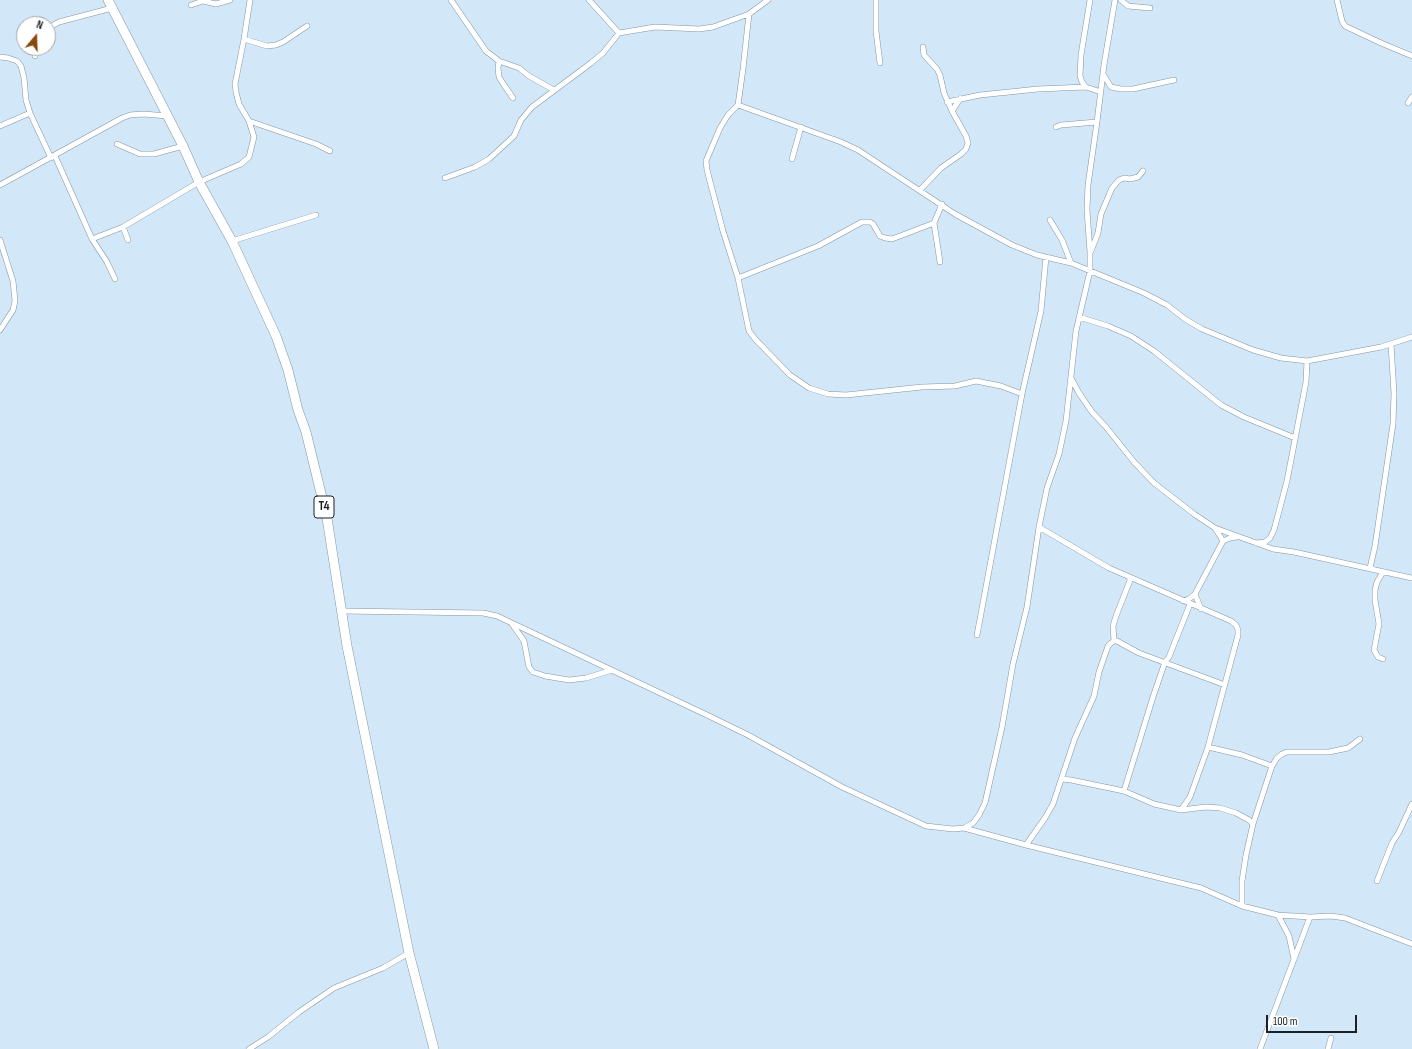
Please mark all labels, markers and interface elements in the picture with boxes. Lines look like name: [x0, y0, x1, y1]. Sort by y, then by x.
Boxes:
north arrow: [16, 16, 56, 56]
text: N: [35, 18, 45, 32]
road number: T4: [314, 496, 334, 518]
scale bar: [1268, 1007, 1359, 1033]
text: 100 m: [1273, 1014, 1298, 1029]

